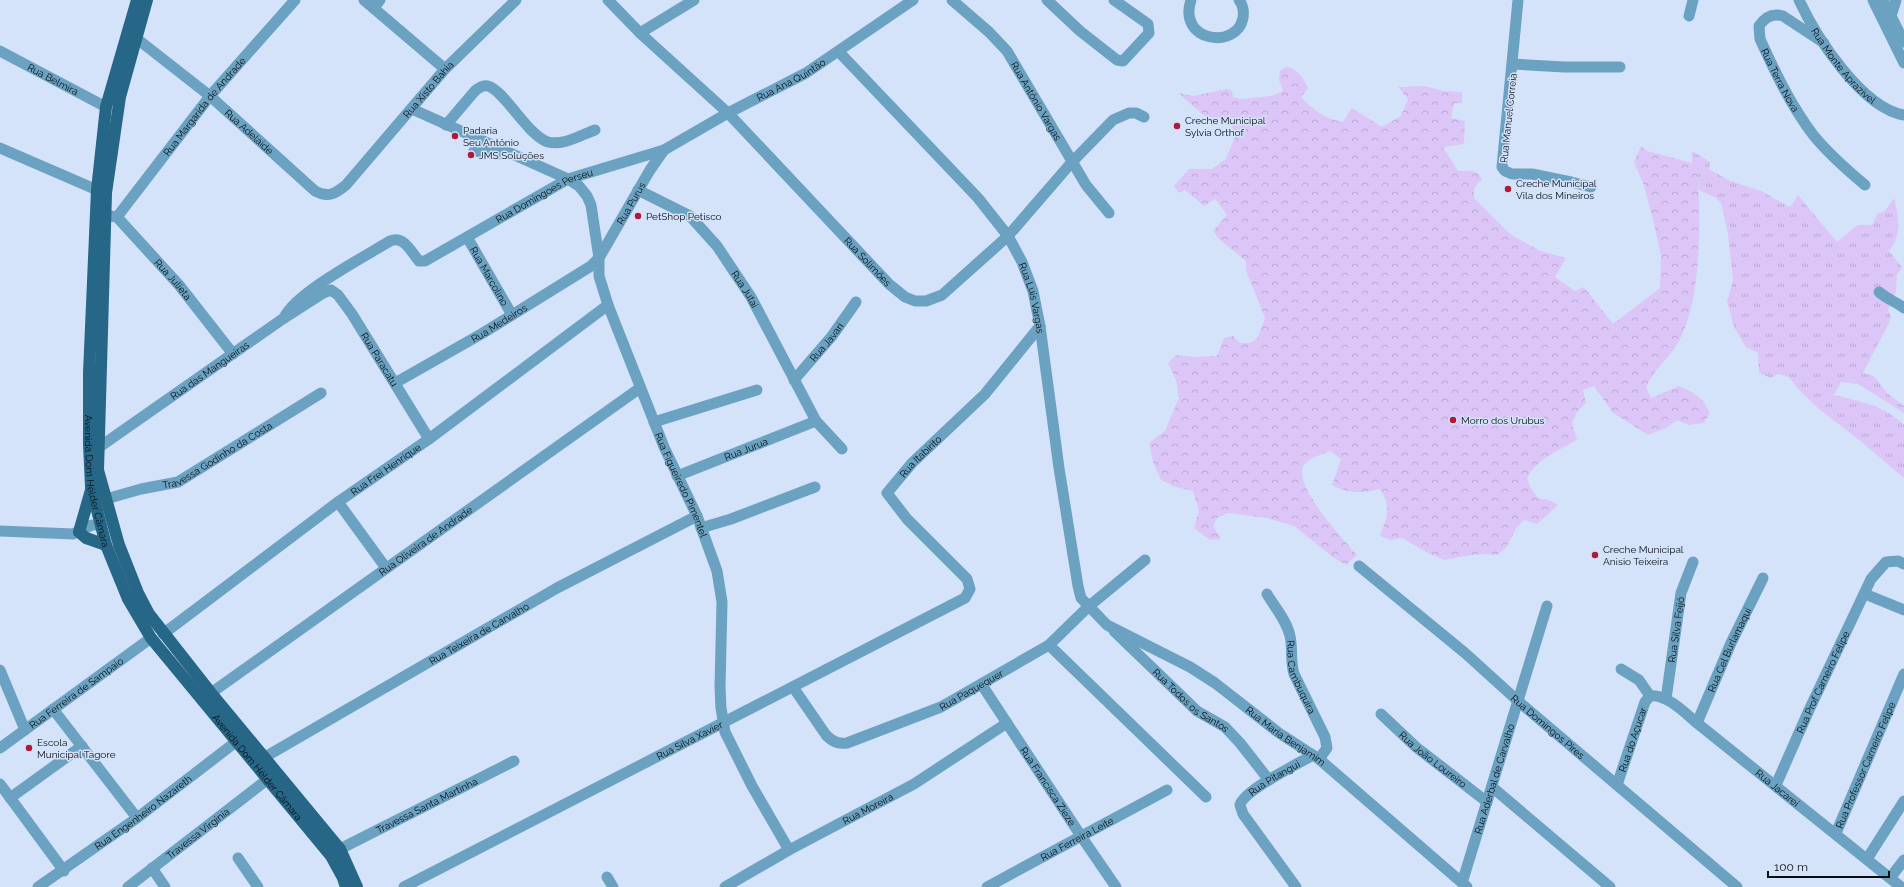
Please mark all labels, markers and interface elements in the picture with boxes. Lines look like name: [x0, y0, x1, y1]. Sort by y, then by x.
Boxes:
street label: Rua Monte Aprazível: [1809, 26, 1878, 106]
street label: Rua Terra Nova: [1759, 47, 1801, 114]
street label: Rua Margarida de Andrade: [161, 55, 248, 158]
street label: Rua Ana Quintão: [755, 56, 828, 103]
street label: Rua Xisto Bahia: [401, 59, 456, 120]
street label: Rua Antônio Vargas: [1008, 60, 1064, 143]
street label: Rua Belmira: [25, 62, 80, 97]
street label: Rua Manuel Correia: [1498, 73, 1519, 164]
street label: Rua Adelaide: [223, 107, 275, 157]
place label: Creche Municipal Sylvia Orthof: [1185, 115, 1266, 138]
marker: Creche Municipal Sylvia Orthof: [1172, 121, 1182, 131]
place label: Padaria Seu Antônio: [463, 125, 519, 148]
marker: Padaria Seu Antônio: [450, 131, 460, 141]
marker: JMS Soluções: [466, 150, 476, 160]
place label: JMS Soluções: [479, 150, 544, 161]
street label: Rua Domingoes Perseu: [494, 167, 594, 225]
place label: Creche Municipal Vila dos Mineiros: [1516, 178, 1597, 201]
street label: Rua Purus: [615, 180, 648, 226]
marker: Creche Municipal Vila dos Mineiros: [1503, 184, 1513, 194]
marker: PetShop Petisco: [633, 211, 643, 221]
place label: PetShop Petisco: [646, 211, 722, 222]
street label: Rua Solimões: [842, 235, 893, 289]
street label: Rua Marcolino: [468, 245, 510, 308]
street label: Rua Julieta: [152, 257, 193, 302]
street label: Rua Luis Vargas: [1017, 261, 1046, 334]
street label: Rua Jutai: [729, 269, 761, 310]
street label: Rua Medeiros: [469, 302, 529, 345]
street label: Rua Javari: [808, 321, 846, 364]
street label: Rua Paracatu: [359, 330, 400, 388]
street label: Rua das Mangueiras: [168, 339, 251, 402]
street label: Avenida Dom Hélder Câmara: [83, 415, 111, 549]
marker: Morro dos Urubus: [1448, 415, 1458, 425]
place label: Morro dos Urubus: [1461, 415, 1545, 426]
street label: Travessa Godinho da Costa: [162, 420, 274, 491]
street label: Rua Figueiredo Pimentel: [653, 431, 709, 539]
street label: Rua Itabirito: [897, 433, 944, 480]
street label: Rua Jurua: [723, 436, 769, 463]
street label: Rua Frei Henrique: [349, 441, 423, 498]
street label: Rua Oliveira de Andrade: [377, 504, 475, 578]
place label: Creche Municipal An¡sio Teixeira: [1603, 544, 1684, 567]
marker: Creche Municipal An¡sio Teixeira: [1590, 550, 1600, 560]
street label: Rua Silva Feijó: [1666, 596, 1686, 663]
street label: Rua Teixeira de Carvalho: [427, 601, 531, 667]
street label: Rua Cel Burlamaqui: [1706, 606, 1754, 694]
street label: Rua Prof Carneiro Felipe: [1794, 629, 1852, 735]
street label: Rua Cambuquira: [1285, 640, 1318, 715]
street label: Rua Ferreira de Sampaio: [27, 655, 125, 731]
street label: Rua Todos os Santos: [1150, 666, 1232, 734]
street label: Rua Paquequer: [938, 667, 1005, 713]
street label: Rua Domingos Pires: [1509, 693, 1587, 761]
street label: Rua Professor Carneiro Felipe: [1834, 700, 1897, 830]
street label: Rua Maria Benjamim: [1244, 704, 1328, 768]
street label: Rua do Açucar: [1617, 706, 1649, 773]
street label: Avenida Dom Hélder Câmara: [210, 712, 304, 823]
street label: Rua Silva Xavier: [655, 719, 725, 762]
street label: Rua Aderbal de Carvalho: [1472, 722, 1517, 835]
street label: Rua João Loureiro: [1397, 729, 1468, 790]
place label: Escola Municipal Tagore: [37, 737, 116, 760]
marker: Escola Municipal Tagore: [24, 743, 34, 753]
street label: Rua Francisca Zieze: [1018, 745, 1078, 828]
street label: Rua Pitangui: [1246, 758, 1302, 798]
street label: Rua Jacareí: [1753, 767, 1802, 809]
street label: Rua Engenheiro Nazareth: [93, 773, 194, 852]
street label: Travessa Santa Martinha: [374, 776, 479, 836]
street label: Rua Moreira: [841, 791, 895, 827]
street label: Travessa Virginia: [164, 806, 232, 861]
street label: Rua Ferreira Leite: [1039, 815, 1116, 863]
scale bar: [1768, 853, 1889, 879]
text: 100 m: [1774, 860, 1808, 874]

